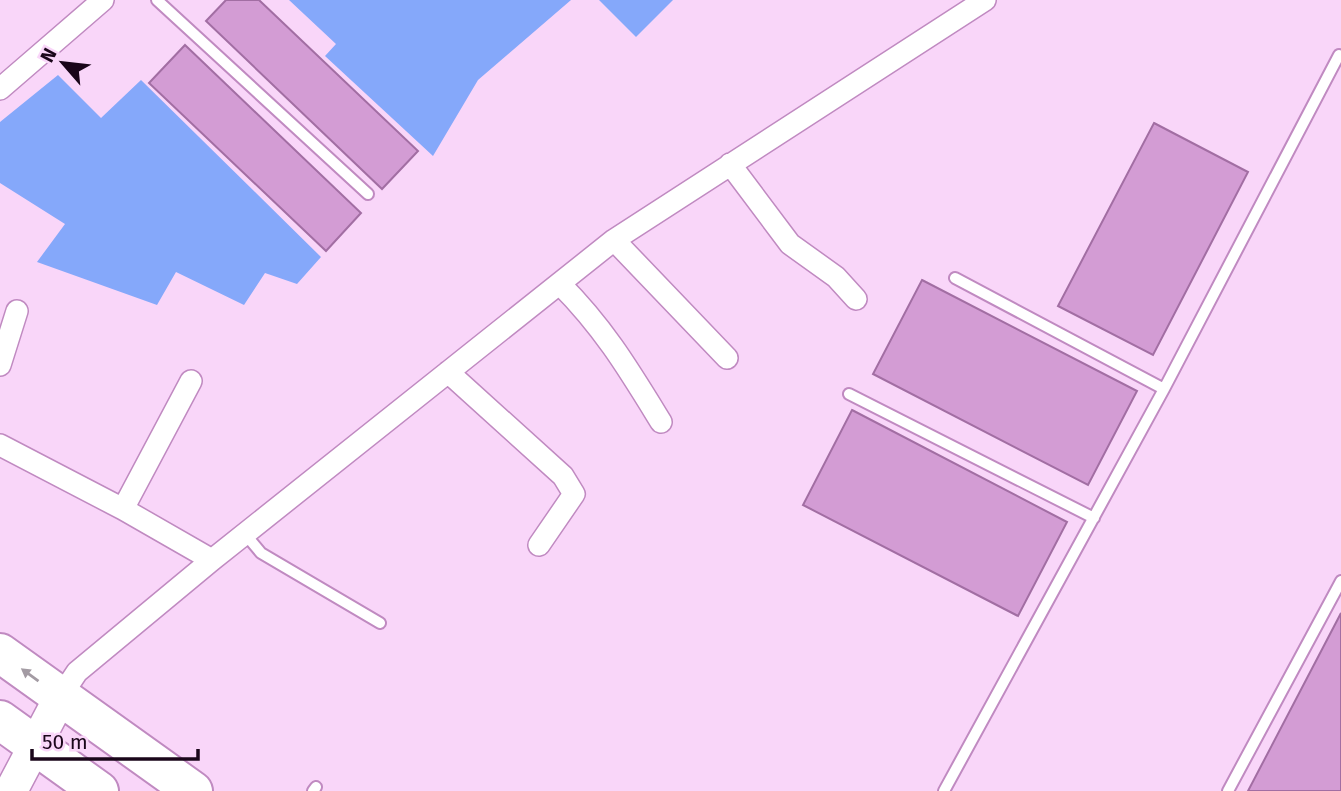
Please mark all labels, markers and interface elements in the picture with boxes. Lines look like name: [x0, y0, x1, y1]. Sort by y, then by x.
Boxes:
north arrow: [28, 28, 98, 98]
text: N: [35, 44, 62, 66]
one-way arrow: [21, 668, 39, 682]
scale bar: [32, 718, 198, 762]
text: 50 m: [42, 729, 88, 755]

